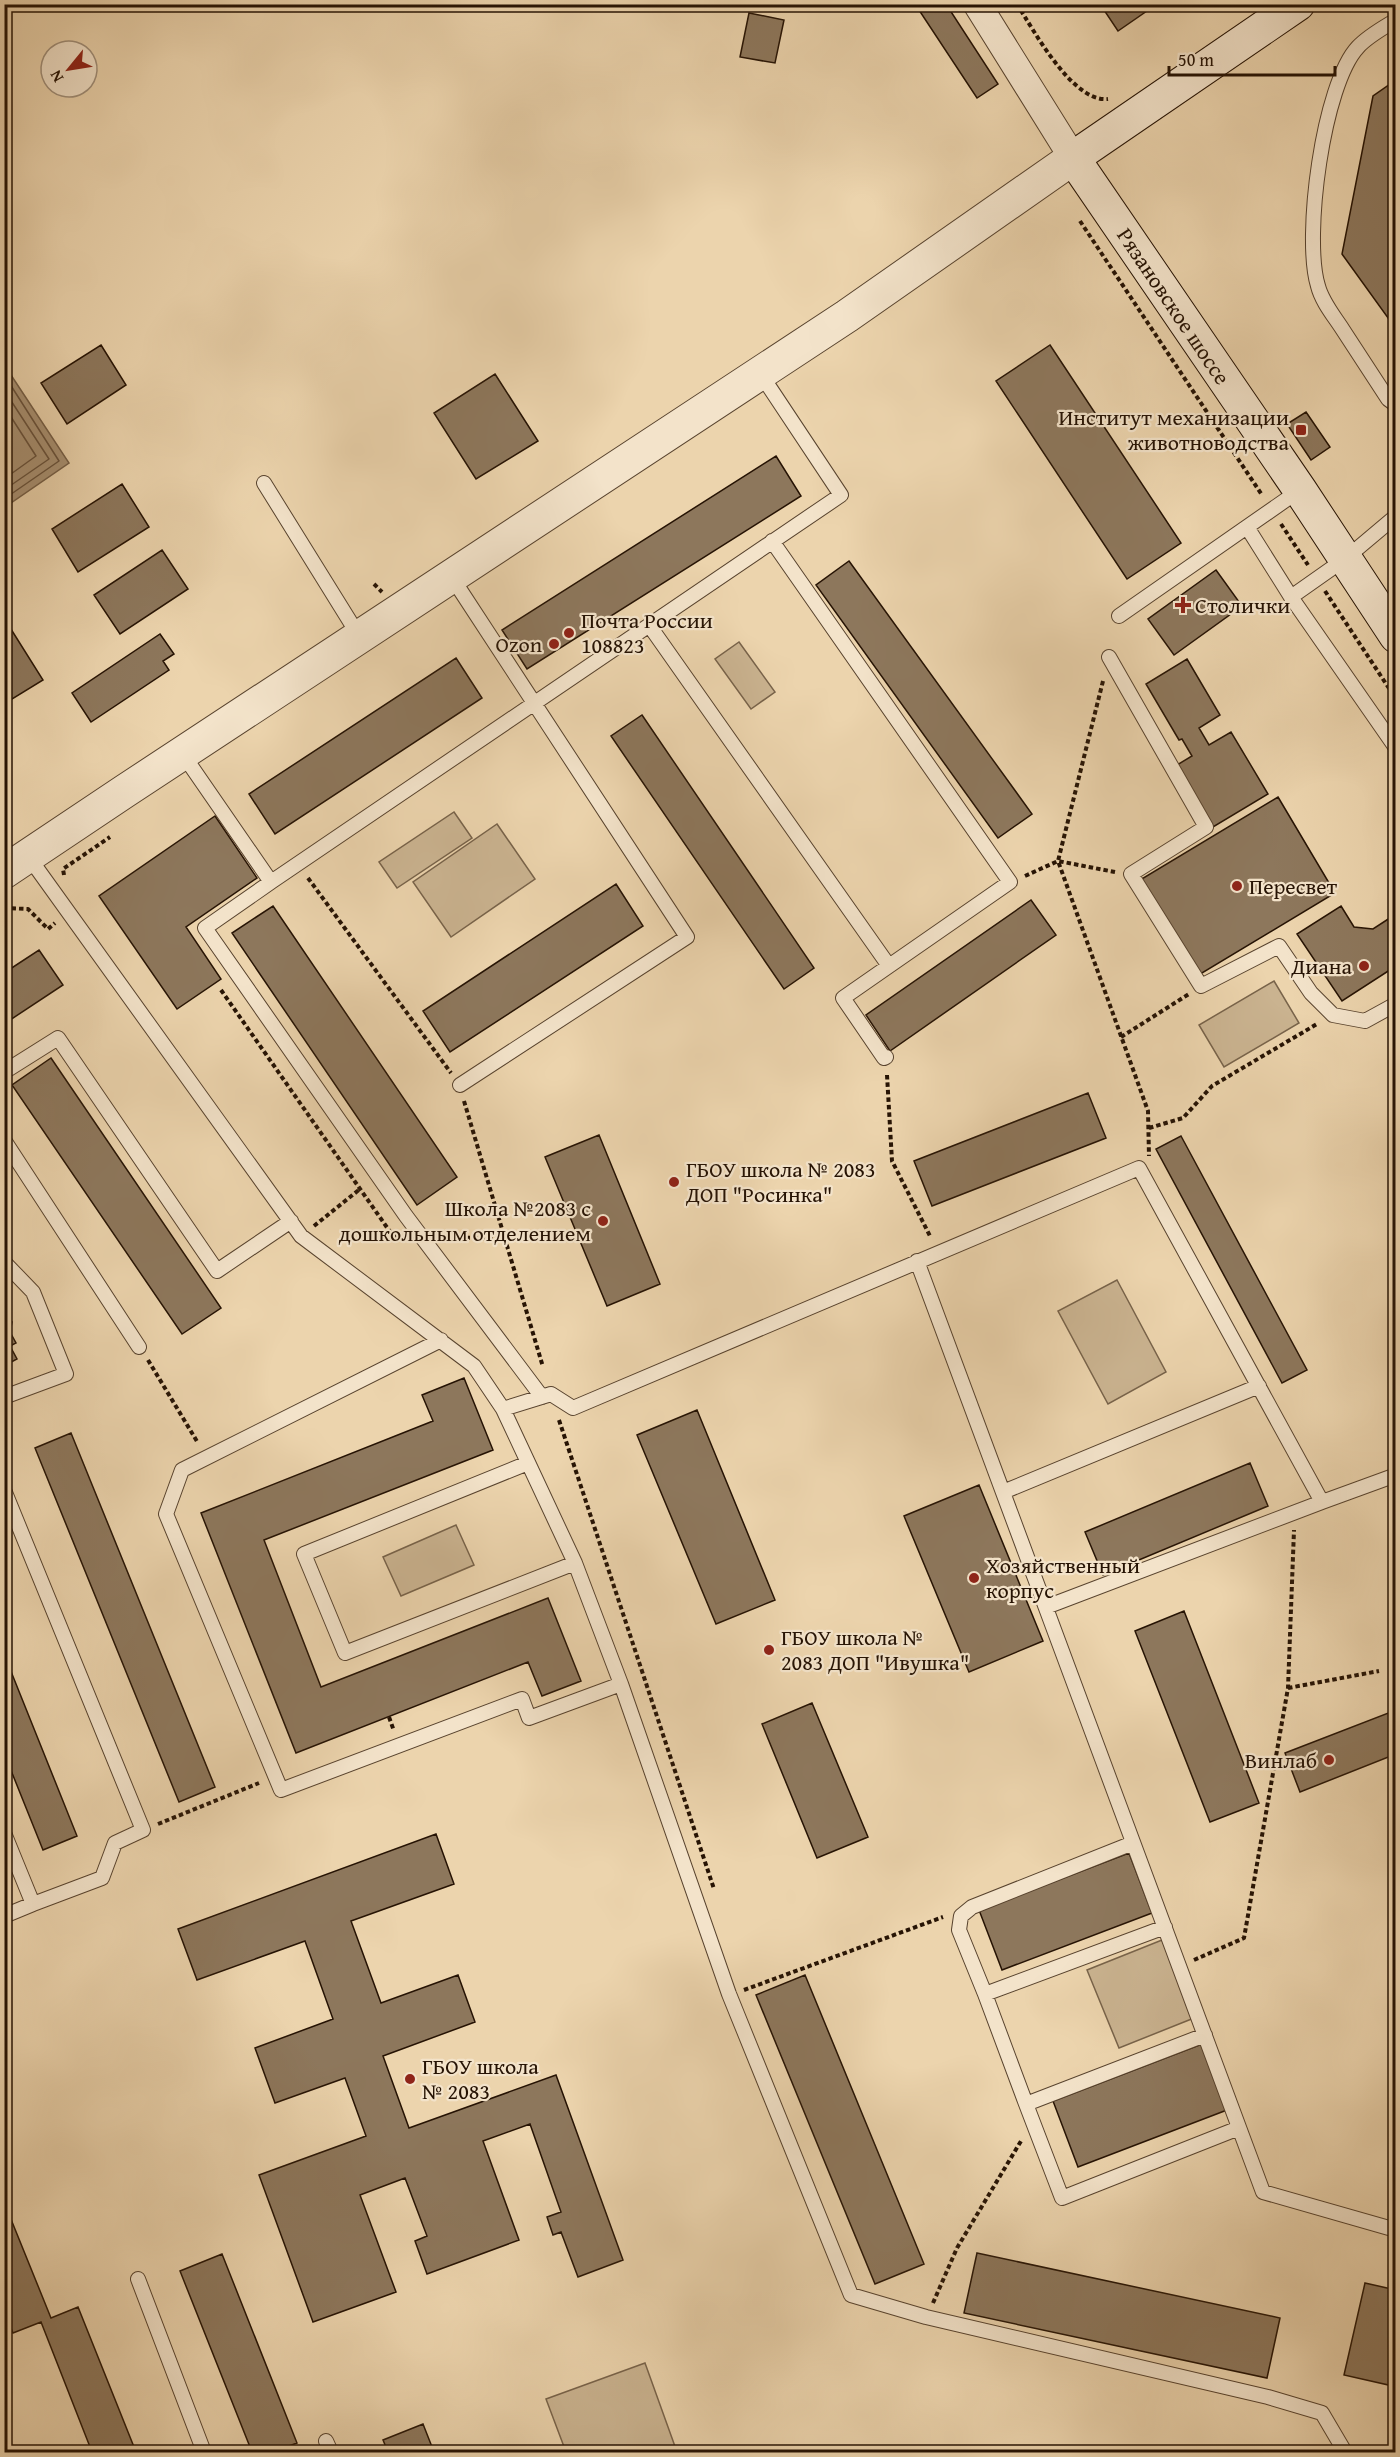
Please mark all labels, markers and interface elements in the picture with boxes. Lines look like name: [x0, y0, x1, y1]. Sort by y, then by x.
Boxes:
north arrow: [39, 39, 99, 99]
scale bar: [1169, 39, 1336, 77]
text: 50 m: [1178, 46, 1214, 73]
text: N: [43, 66, 69, 87]
street label: Рязановское шоссе: [1110, 221, 1238, 391]
place label: Институт механизации животноводства: [1058, 401, 1290, 458]
marker: Институт механизации животноводства: [1294, 423, 1308, 437]
place label: Столички: [1195, 589, 1290, 621]
marker: Столички: [1176, 598, 1190, 612]
place label: Почта России 108823: [581, 604, 713, 661]
marker: Почта России 108823: [562, 626, 576, 640]
place label: Ozon: [495, 628, 543, 660]
marker: Ozon: [547, 637, 561, 651]
place label: Пересвет: [1249, 870, 1338, 902]
marker: Пересвет: [1230, 879, 1244, 893]
place label: Диана: [1290, 950, 1353, 982]
marker: Диана: [1357, 959, 1371, 973]
place label: ГБОУ школа № 2083 ДОП "Росинка": [685, 1153, 876, 1210]
marker: ГБОУ школа № 2083 ДОП "Росинка": [667, 1175, 681, 1189]
place label: Школа №2083 с дошкольным отделением: [339, 1192, 591, 1249]
marker: Школа №2083 с дошкольным отделением: [596, 1214, 610, 1228]
place label: Хозяйственный корпус: [986, 1549, 1140, 1606]
marker: Хозяйственный корпус: [967, 1571, 981, 1585]
place label: ГБОУ школа № 2083 ДОП "Ивушка": [781, 1621, 969, 1678]
marker: ГБОУ школа № 2083 ДОП "Ивушка": [762, 1643, 776, 1657]
place label: Винлаб: [1245, 1744, 1317, 1776]
marker: Винлаб: [1322, 1753, 1336, 1767]
place label: ГБОУ школа № 2083: [422, 2050, 539, 2107]
marker: ГБОУ школа № 2083: [403, 2072, 417, 2086]

